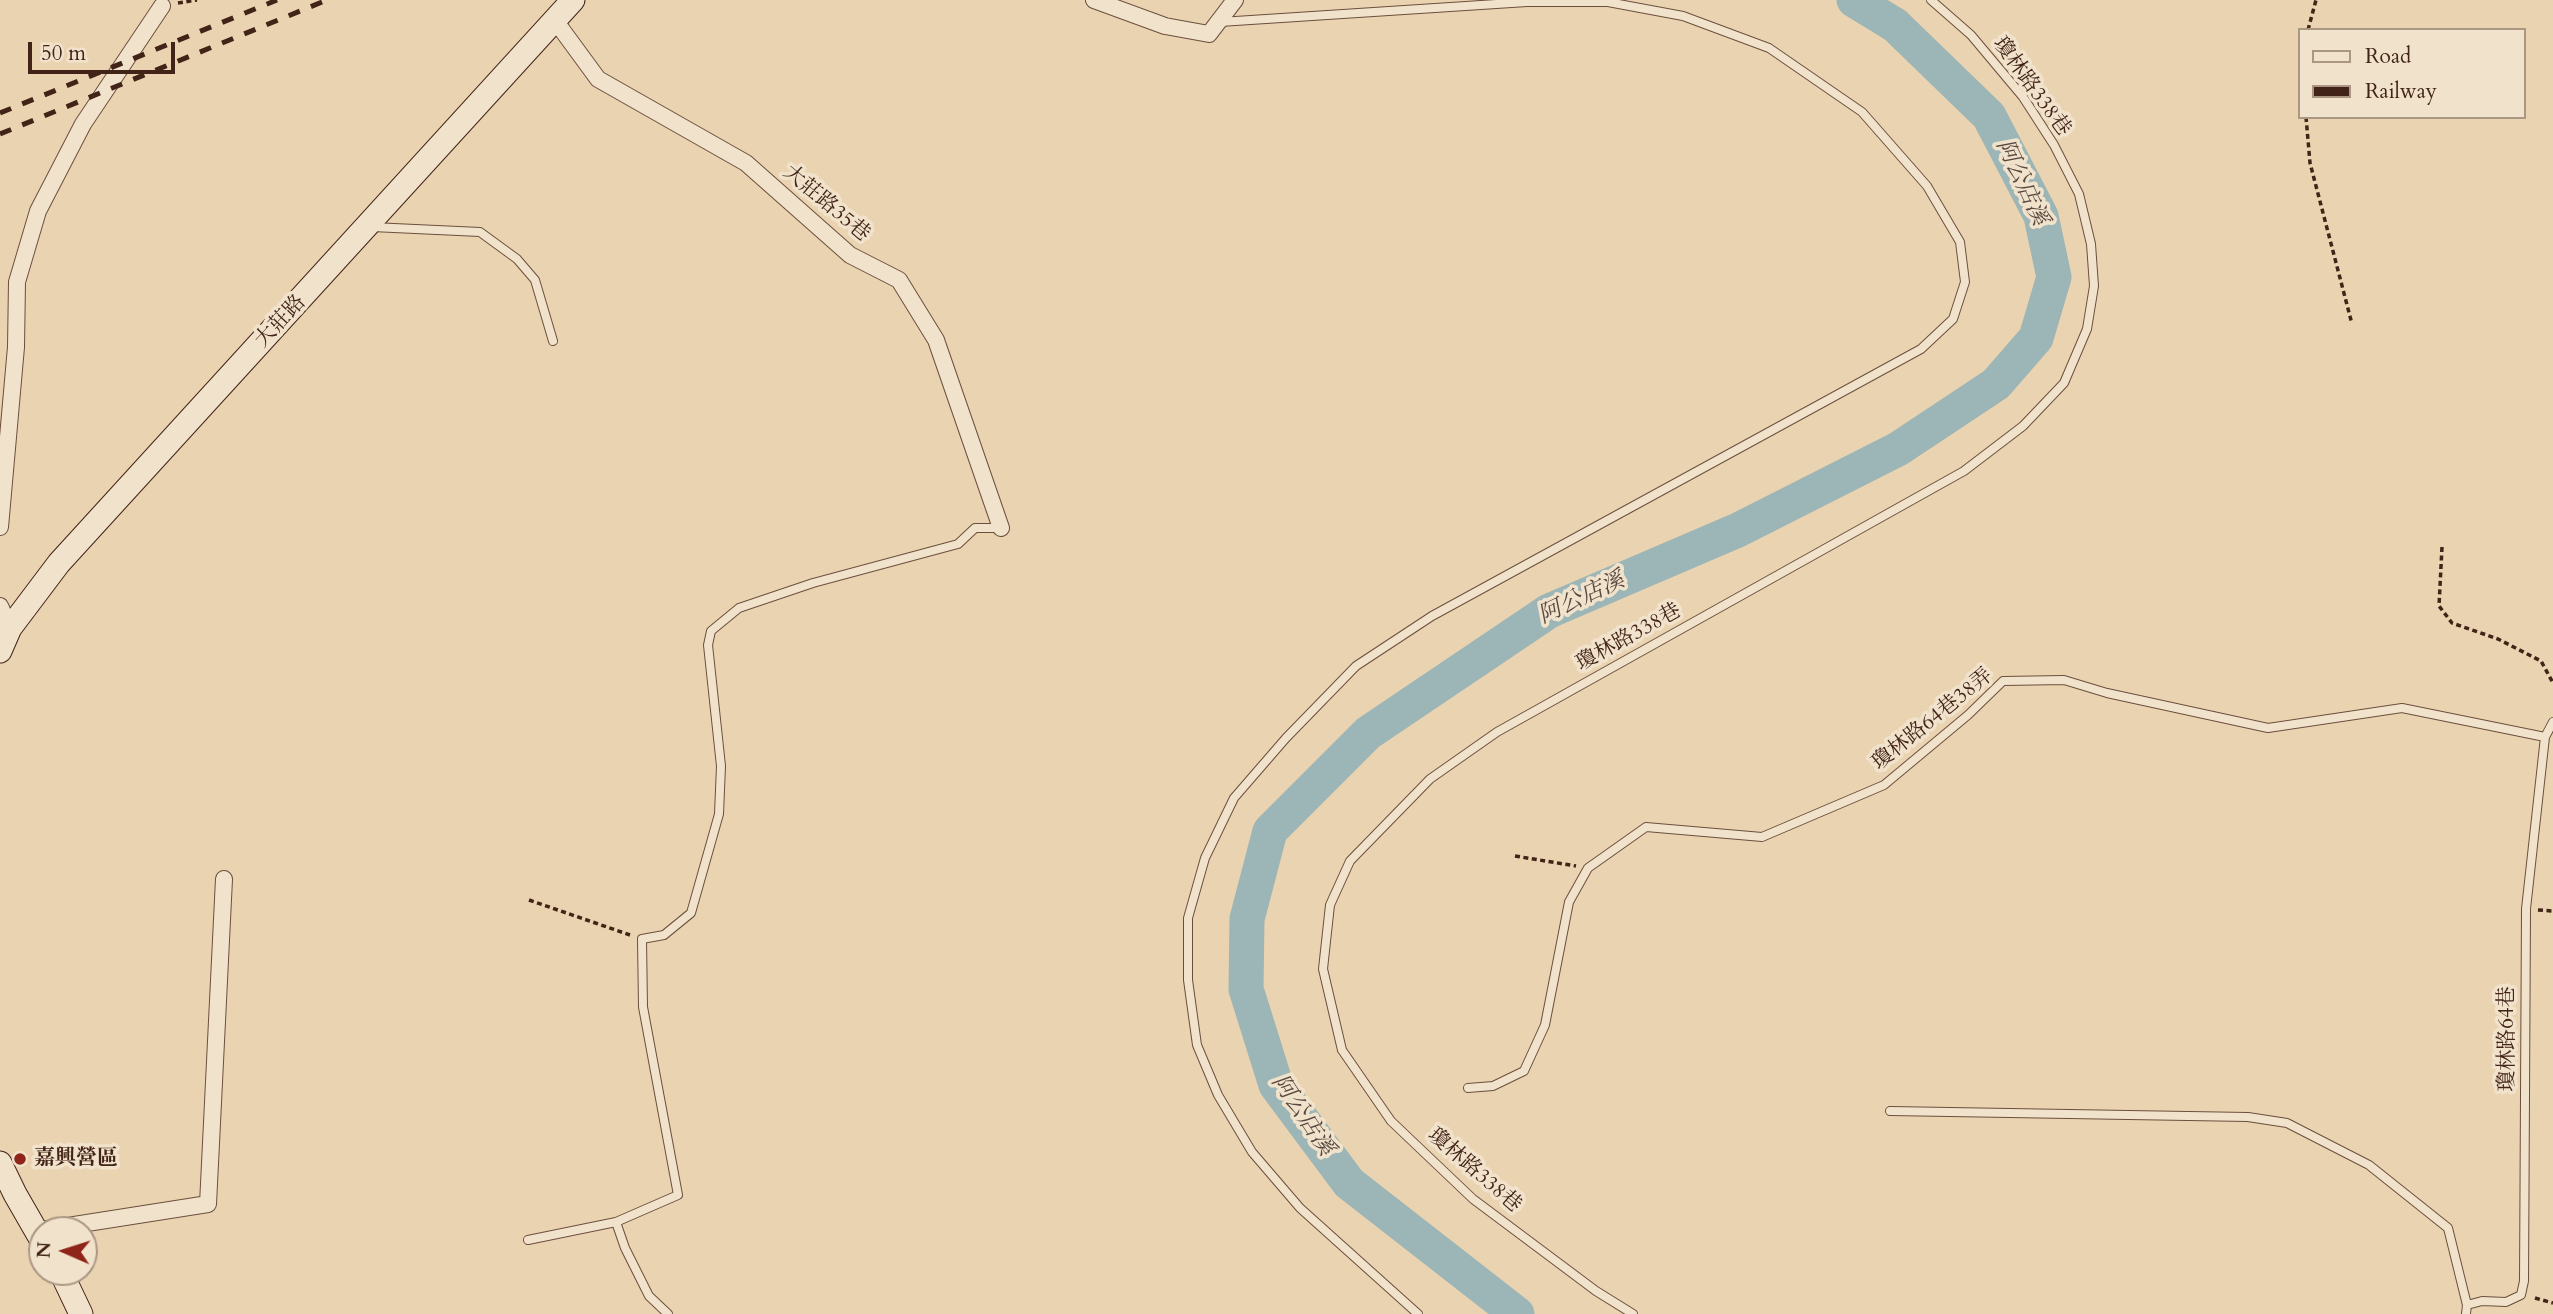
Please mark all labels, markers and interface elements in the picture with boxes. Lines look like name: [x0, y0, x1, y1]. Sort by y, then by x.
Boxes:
scale bar: [32, 28, 178, 72]
legend: [2298, 28, 2525, 119]
street label: 瓊林路338巷: [1987, 33, 2075, 141]
text: 50 m: [41, 39, 86, 68]
text: Road: [2365, 42, 2411, 71]
text: Railway: [2365, 77, 2437, 106]
water label: 阿公店溪: [1989, 135, 2053, 231]
street label: 大莊路35巷: [777, 160, 875, 248]
street label: 大莊路: [250, 290, 312, 354]
water label: 阿公店溪: [1534, 567, 1630, 631]
street label: 瓊林路338巷: [1572, 599, 1686, 677]
street label: 瓊林路64巷38弄: [1868, 664, 1998, 776]
street label: 瓊林路64巷: [2495, 986, 2521, 1092]
water label: 阿公店溪: [1265, 1070, 1339, 1162]
street label: 瓊林路338巷: [1422, 1123, 1526, 1219]
place label: 嘉興營區: [34, 1146, 118, 1172]
marker: 嘉興營區: [12, 1151, 28, 1167]
north arrow: [28, 1216, 98, 1286]
text: N: [31, 1241, 57, 1259]

